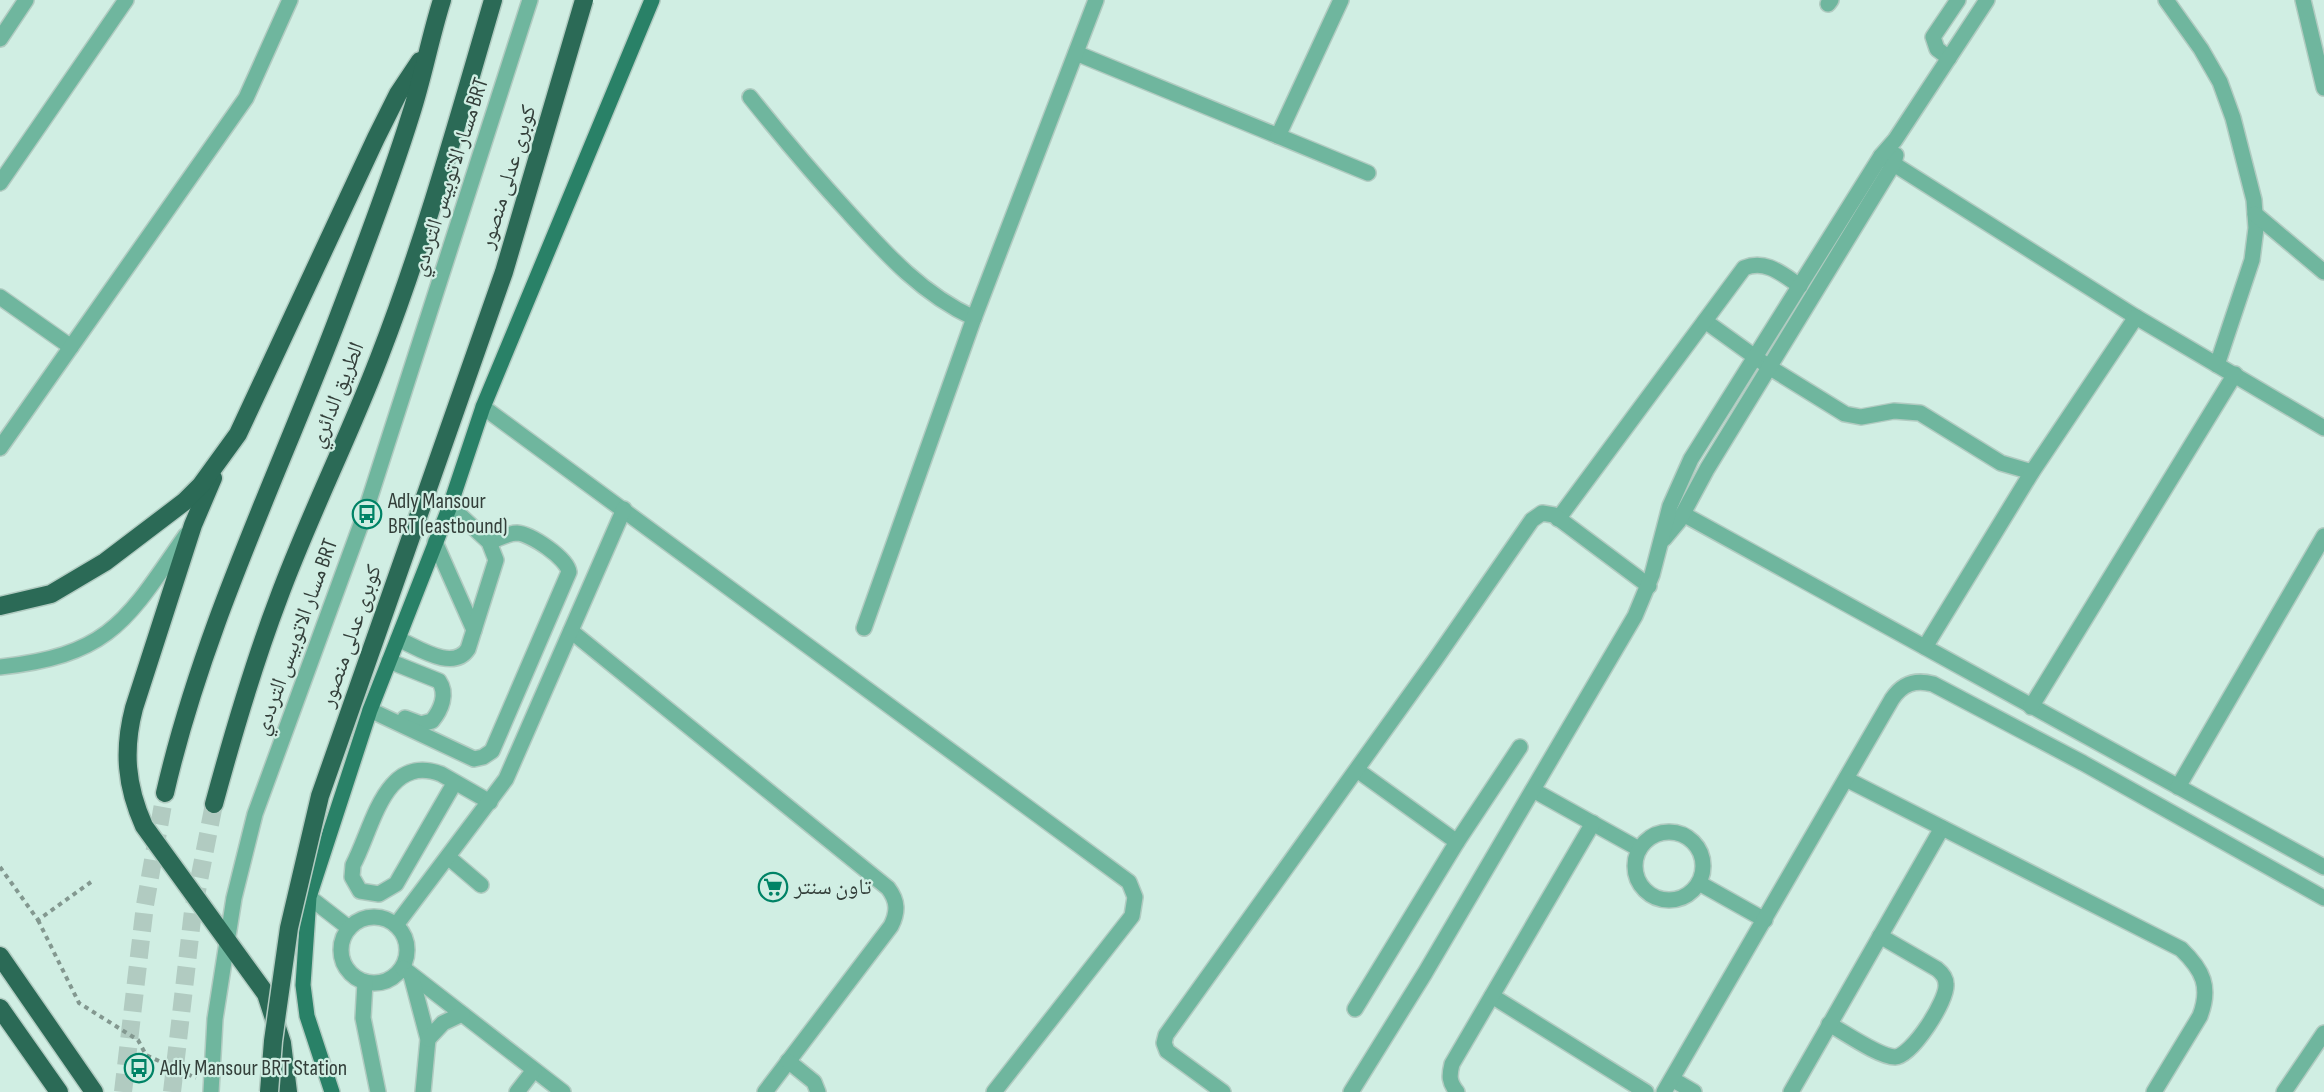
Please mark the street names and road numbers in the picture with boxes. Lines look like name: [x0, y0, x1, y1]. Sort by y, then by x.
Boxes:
street label: مسار الاتوبيس الترددي BRT: [405, 74, 497, 280]
street label: كوبرى عدلى منصور: [473, 102, 543, 253]
street label: الطريق الدائري: [304, 338, 373, 453]
street label: مسار الاتوبيس الترددي BRT: [248, 535, 347, 740]
street label: كوبرى عدلى منصور: [314, 561, 388, 712]

